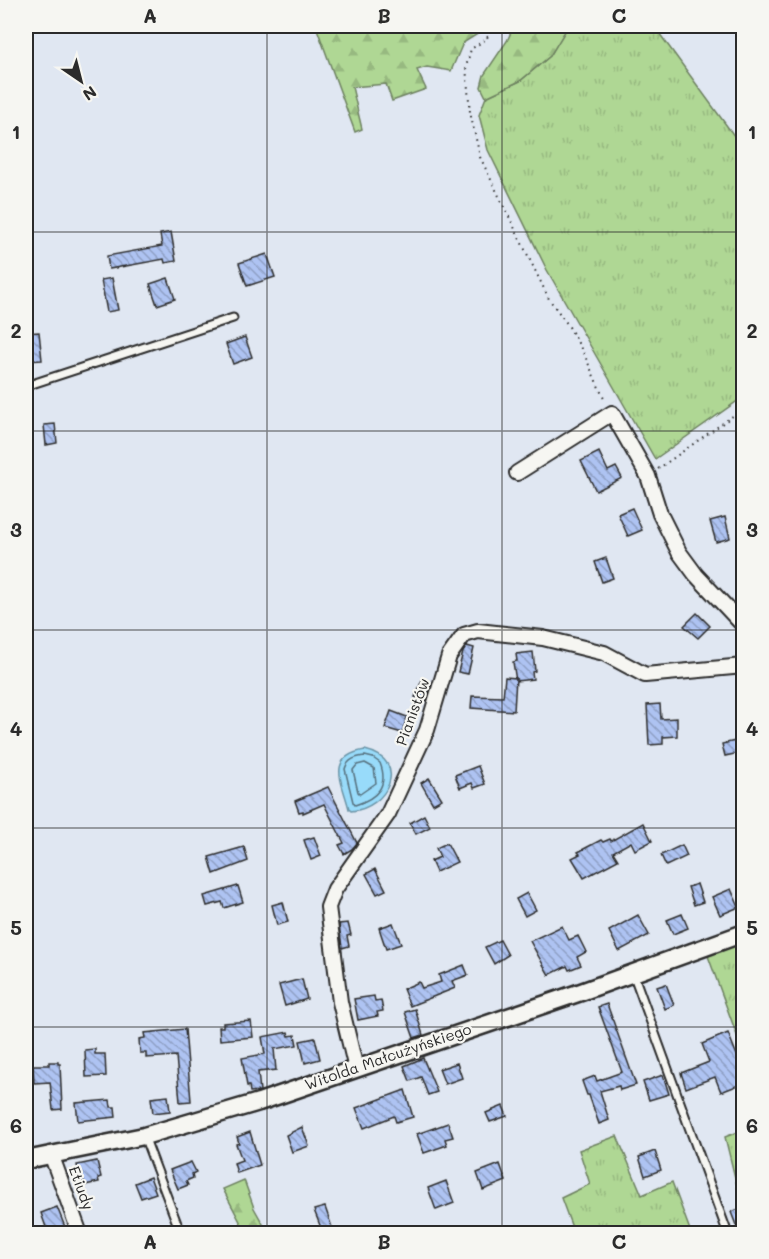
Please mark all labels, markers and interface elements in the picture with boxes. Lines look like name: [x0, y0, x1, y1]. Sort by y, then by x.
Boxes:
text: A: [143, 2, 157, 28]
text: B: [377, 2, 391, 28]
text: C: [612, 2, 627, 28]
north arrow: [51, 51, 111, 111]
text: N: [79, 82, 101, 106]
text: 1: [12, 118, 20, 144]
text: 1: [748, 118, 756, 144]
text: 2: [10, 317, 22, 343]
text: 2: [746, 317, 758, 343]
text: 3: [10, 516, 22, 542]
text: 3: [746, 516, 758, 542]
street label: Pianistów: [391, 675, 434, 748]
text: 4: [10, 715, 23, 741]
text: 4: [746, 715, 759, 741]
text: 5: [10, 914, 22, 940]
text: 5: [746, 914, 758, 940]
street label: Witolda Małcużyńskiego: [302, 1018, 474, 1094]
text: 6: [10, 1112, 22, 1138]
text: 6: [746, 1112, 758, 1138]
street label: Etiudy: [65, 1163, 99, 1213]
text: A: [143, 1228, 157, 1254]
text: B: [377, 1228, 391, 1254]
text: C: [612, 1228, 627, 1254]

